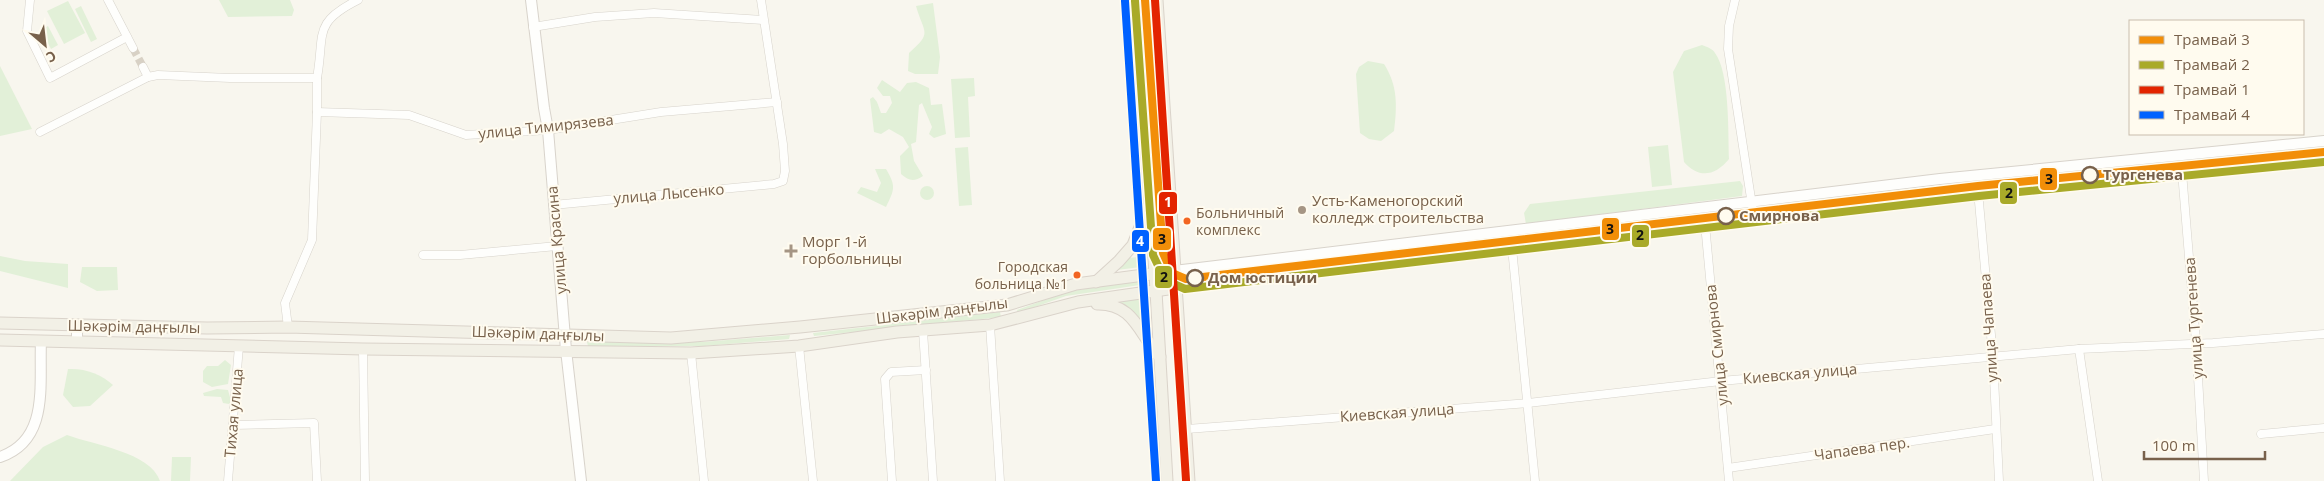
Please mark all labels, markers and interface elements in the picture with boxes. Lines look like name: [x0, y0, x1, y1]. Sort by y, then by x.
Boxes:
north arrow: [20, 20, 70, 70]
legend: [2129, 20, 2304, 135]
text: Трамвай 3: [2174, 29, 2250, 49]
text: С: [43, 46, 60, 67]
text: Трамвай 2: [2174, 54, 2250, 74]
text: Трамвай 1: [2174, 79, 2250, 99]
text: Трамвай 4: [2174, 104, 2250, 124]
street label: улица Тимирязева: [477, 109, 614, 143]
place label: Тургенева: [2103, 164, 2183, 184]
marker: Тургенева: [2081, 166, 2099, 184]
line badge: 3: [2039, 167, 2058, 191]
text: 3: [2045, 169, 2053, 188]
street label: улица Лысенко: [613, 178, 725, 208]
line badge: 2: [1999, 181, 2018, 205]
text: 2: [2005, 183, 2013, 202]
street label: улица Красина: [541, 185, 571, 295]
place label: Усть-Каменогорский колледж строительства: [1312, 190, 1484, 227]
line badge: 1: [1158, 191, 1178, 215]
text: 1: [1164, 192, 1172, 211]
place label: Больничный комплекс: [1196, 203, 1284, 239]
marker: Усть-Каменогорский колледж строительства: [1296, 204, 1308, 216]
place label: Смирнова: [1739, 205, 1819, 225]
marker: Смирнова: [1717, 207, 1735, 225]
marker: Больничный комплекс: [1182, 216, 1192, 226]
line badge: 3: [1601, 217, 1620, 241]
text: 3: [1606, 219, 1614, 238]
line badge: 2: [1631, 224, 1650, 248]
text: 2: [1636, 225, 1644, 244]
line badge: 3: [1152, 227, 1172, 251]
line badge: 4: [1131, 229, 1150, 253]
text: 3: [1158, 229, 1166, 248]
place label: Морг 1-й горбольницы: [802, 231, 902, 268]
text: 4: [1136, 231, 1144, 250]
marker: Морг 1-й горбольницы: [784, 244, 798, 258]
place label: Городская больница №1: [975, 257, 1068, 293]
street label: улица Тургенева: [2179, 257, 2207, 380]
line badge: 2: [1154, 265, 1173, 289]
text: 2: [1160, 267, 1168, 286]
place label: Дом юстиции: [1208, 267, 1317, 287]
marker: Дом юстиции: [1186, 269, 1204, 287]
marker: Городская больница №1: [1072, 270, 1082, 280]
street label: улица Чапаева: [1974, 273, 2002, 383]
street label: улица Смирнова: [1700, 283, 1732, 407]
street label: Шәкәрім даңғылы: [875, 292, 1009, 328]
street label: Шәкәрім даңғылы: [67, 315, 201, 337]
street label: Шәкәрім даңғылы: [471, 321, 605, 345]
street label: Киевская улица: [1742, 358, 1858, 388]
street label: Тихая улица: [219, 367, 247, 458]
street label: Киевская улица: [1339, 398, 1455, 426]
scale bar: [2144, 428, 2265, 460]
street label: Чапаева пер.: [1813, 431, 1911, 465]
text: 100 m: [2152, 435, 2196, 455]

